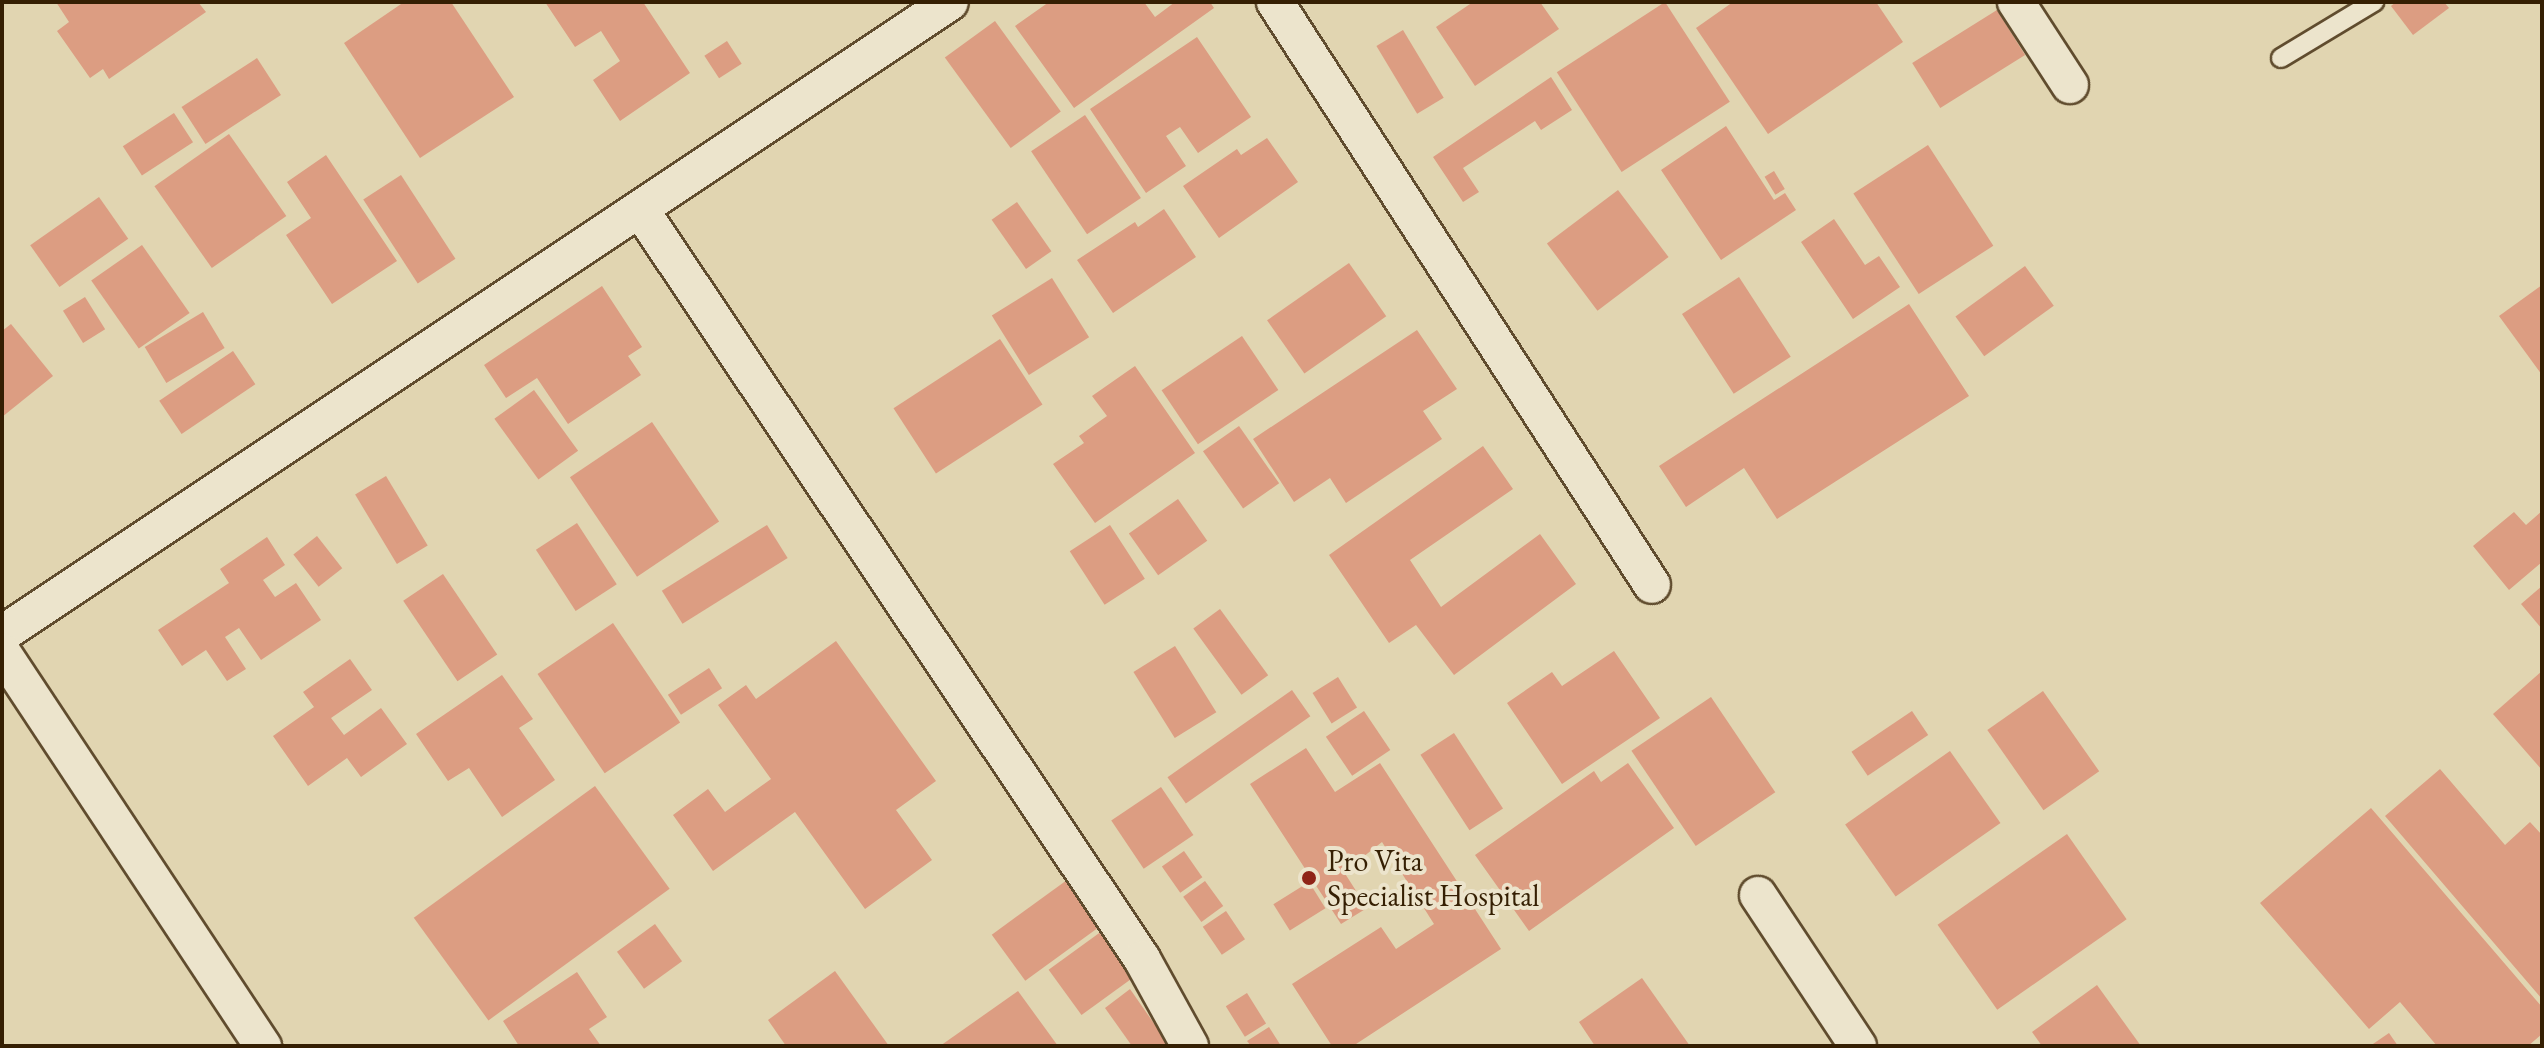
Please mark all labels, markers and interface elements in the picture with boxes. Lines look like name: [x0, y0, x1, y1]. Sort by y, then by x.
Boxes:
place label: Pro Vita Specialist Hospital: [1327, 843, 1539, 914]
marker: Pro Vita Specialist Hospital: [1298, 867, 1320, 889]

